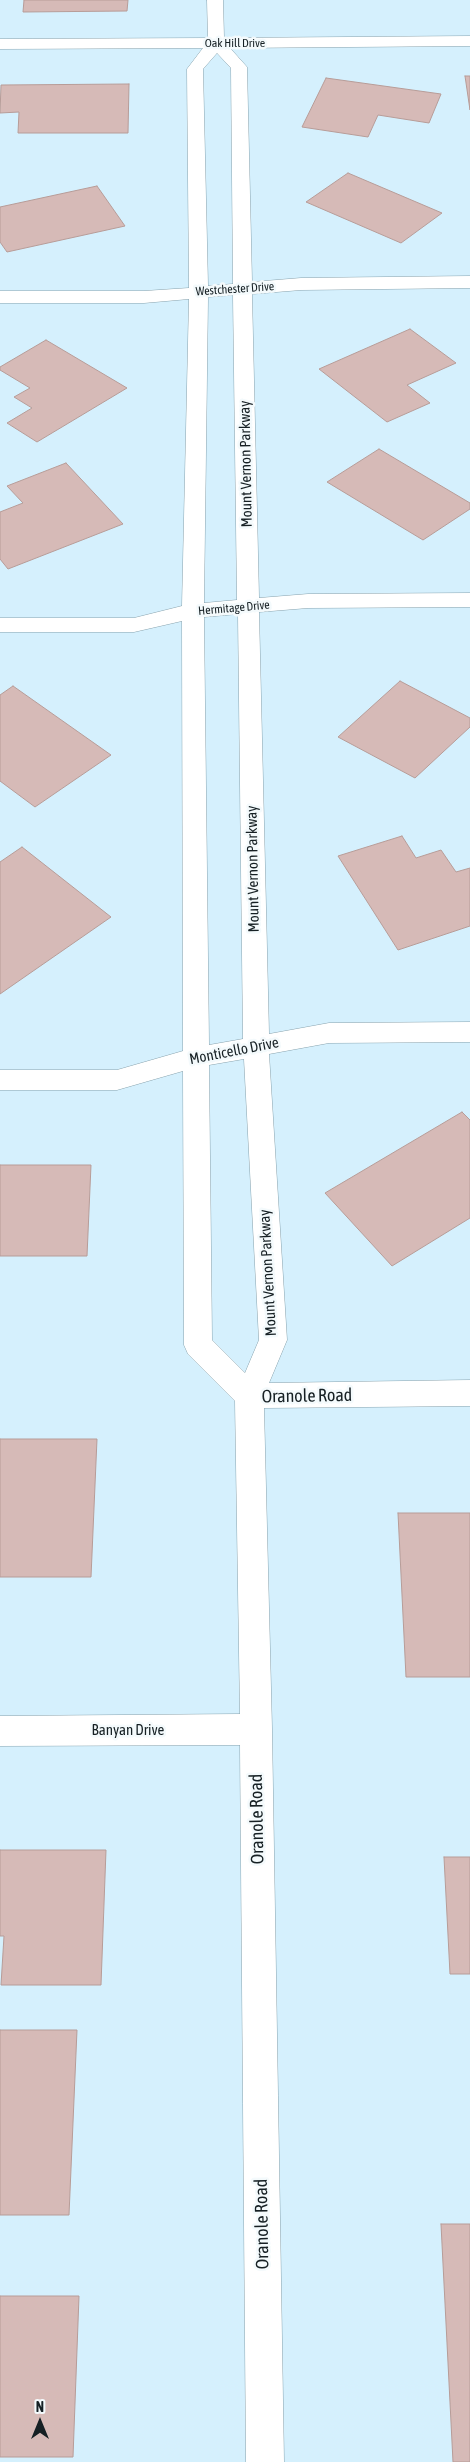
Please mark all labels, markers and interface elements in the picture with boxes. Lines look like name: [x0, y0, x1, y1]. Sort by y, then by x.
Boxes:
street label: Oak Hill Drive: [205, 36, 265, 50]
street label: Westchester Drive: [195, 279, 275, 299]
street label: Mount Vernon Parkway: [236, 400, 256, 528]
street label: Hermitage Drive: [198, 598, 270, 618]
street label: Mount Vernon Parkway: [243, 805, 263, 933]
street label: Monticello Drive: [188, 1034, 280, 1068]
street label: Mount Vernon Parkway: [256, 1209, 280, 1337]
street label: Oranole Road: [262, 1384, 352, 1408]
street label: Banyan Drive: [92, 1721, 164, 1739]
street label: Oranole Road: [245, 1774, 269, 1864]
street label: Oranole Road: [250, 2179, 274, 2269]
north arrow: [15, 2397, 65, 2447]
text: N: [36, 2399, 44, 2415]

